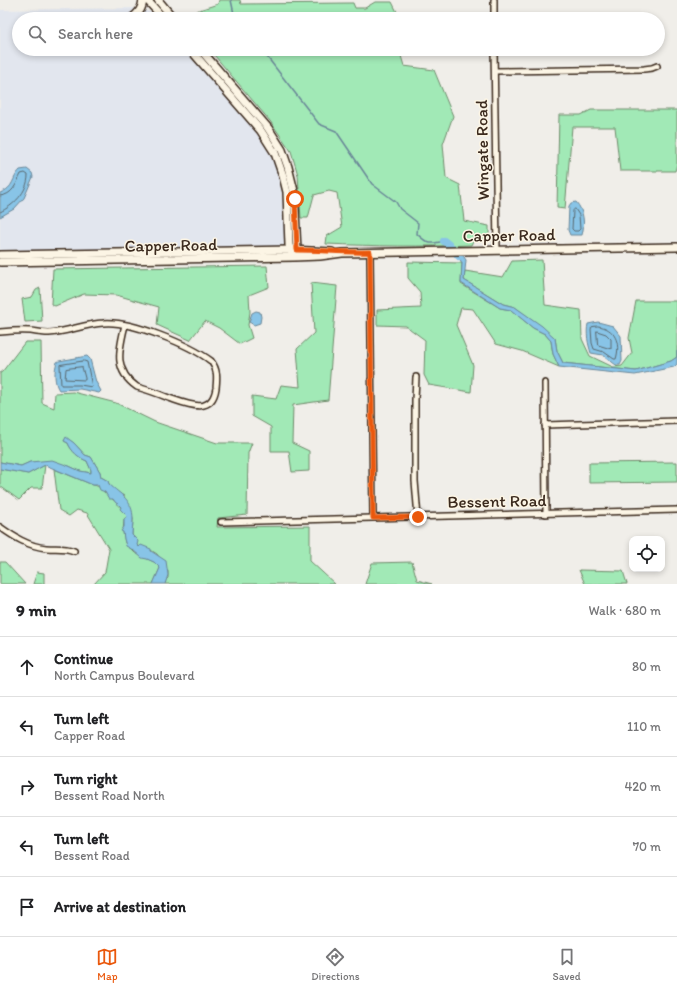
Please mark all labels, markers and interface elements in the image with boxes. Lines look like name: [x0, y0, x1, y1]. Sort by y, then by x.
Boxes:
search box: [12, 12, 665, 56]
icon: search: [26, 23, 48, 45]
text: Search here: [58, 25, 133, 43]
street label: Wingate Road: [471, 99, 493, 200]
route start: [286, 190, 304, 208]
street label: Capper Road: [462, 224, 556, 246]
street label: Capper Road: [124, 234, 218, 256]
street label: Bessent Road: [447, 490, 547, 512]
route end: [409, 508, 427, 526]
map controls: [629, 536, 665, 572]
button: locate: [629, 536, 665, 572]
text: 9 min: [16, 600, 56, 620]
text: Walk · 680 m: [588, 603, 661, 618]
text: Continue: [54, 650, 113, 668]
icon: ahead: [16, 656, 38, 678]
text: 80 m: [632, 659, 661, 674]
text: North Campus Boulevard: [54, 668, 195, 683]
text: Turn left: [54, 710, 109, 728]
icon: left: [16, 716, 38, 738]
text: 110 m: [627, 719, 661, 734]
text: Capper Road: [54, 728, 125, 743]
text: Turn right: [54, 770, 118, 788]
icon: right: [16, 776, 38, 798]
text: 420 m: [624, 779, 661, 794]
text: Bessent Road North: [54, 788, 165, 803]
text: Turn left: [54, 830, 109, 848]
icon: left: [16, 836, 38, 858]
text: 70 m: [633, 839, 661, 854]
text: Bessent Road: [54, 848, 130, 863]
icon: arrive: [16, 896, 38, 918]
text: Arrive at destination: [54, 898, 186, 916]
tab: Map: [96, 946, 118, 983]
tab: Directions: [311, 946, 360, 983]
tab: Saved: [552, 946, 581, 983]

